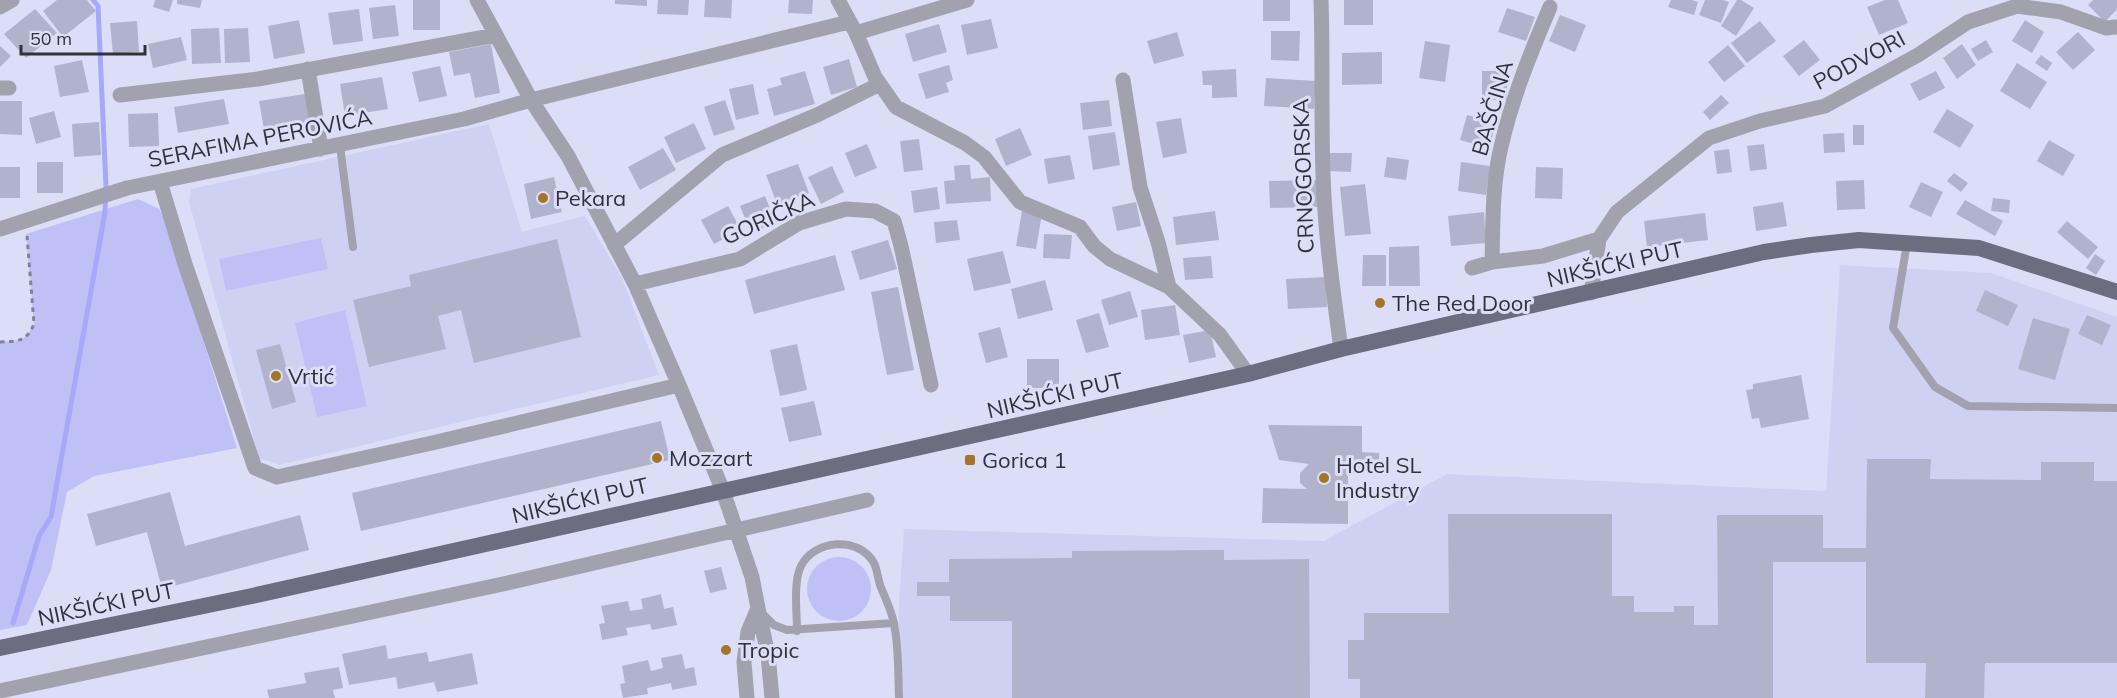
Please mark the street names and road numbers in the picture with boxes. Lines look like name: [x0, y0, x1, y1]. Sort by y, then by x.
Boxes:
street label: PODVORI: [1808, 24, 1910, 96]
street label: BAŠČINA: [1465, 57, 1519, 159]
street label: CRNOGORSKA: [1286, 98, 1320, 254]
street label: SERAFIMA PEROVIĆA: [146, 103, 374, 173]
street label: GORIČKA: [717, 185, 819, 251]
street label: NIKŠIĆKI PUT: [1544, 235, 1686, 293]
street label: NIKŠIĆKI PUT: [984, 366, 1126, 424]
street label: NIKŠIĆKI PUT: [509, 471, 651, 529]
street label: NIKŠIĆKI PUT: [35, 576, 177, 632]

